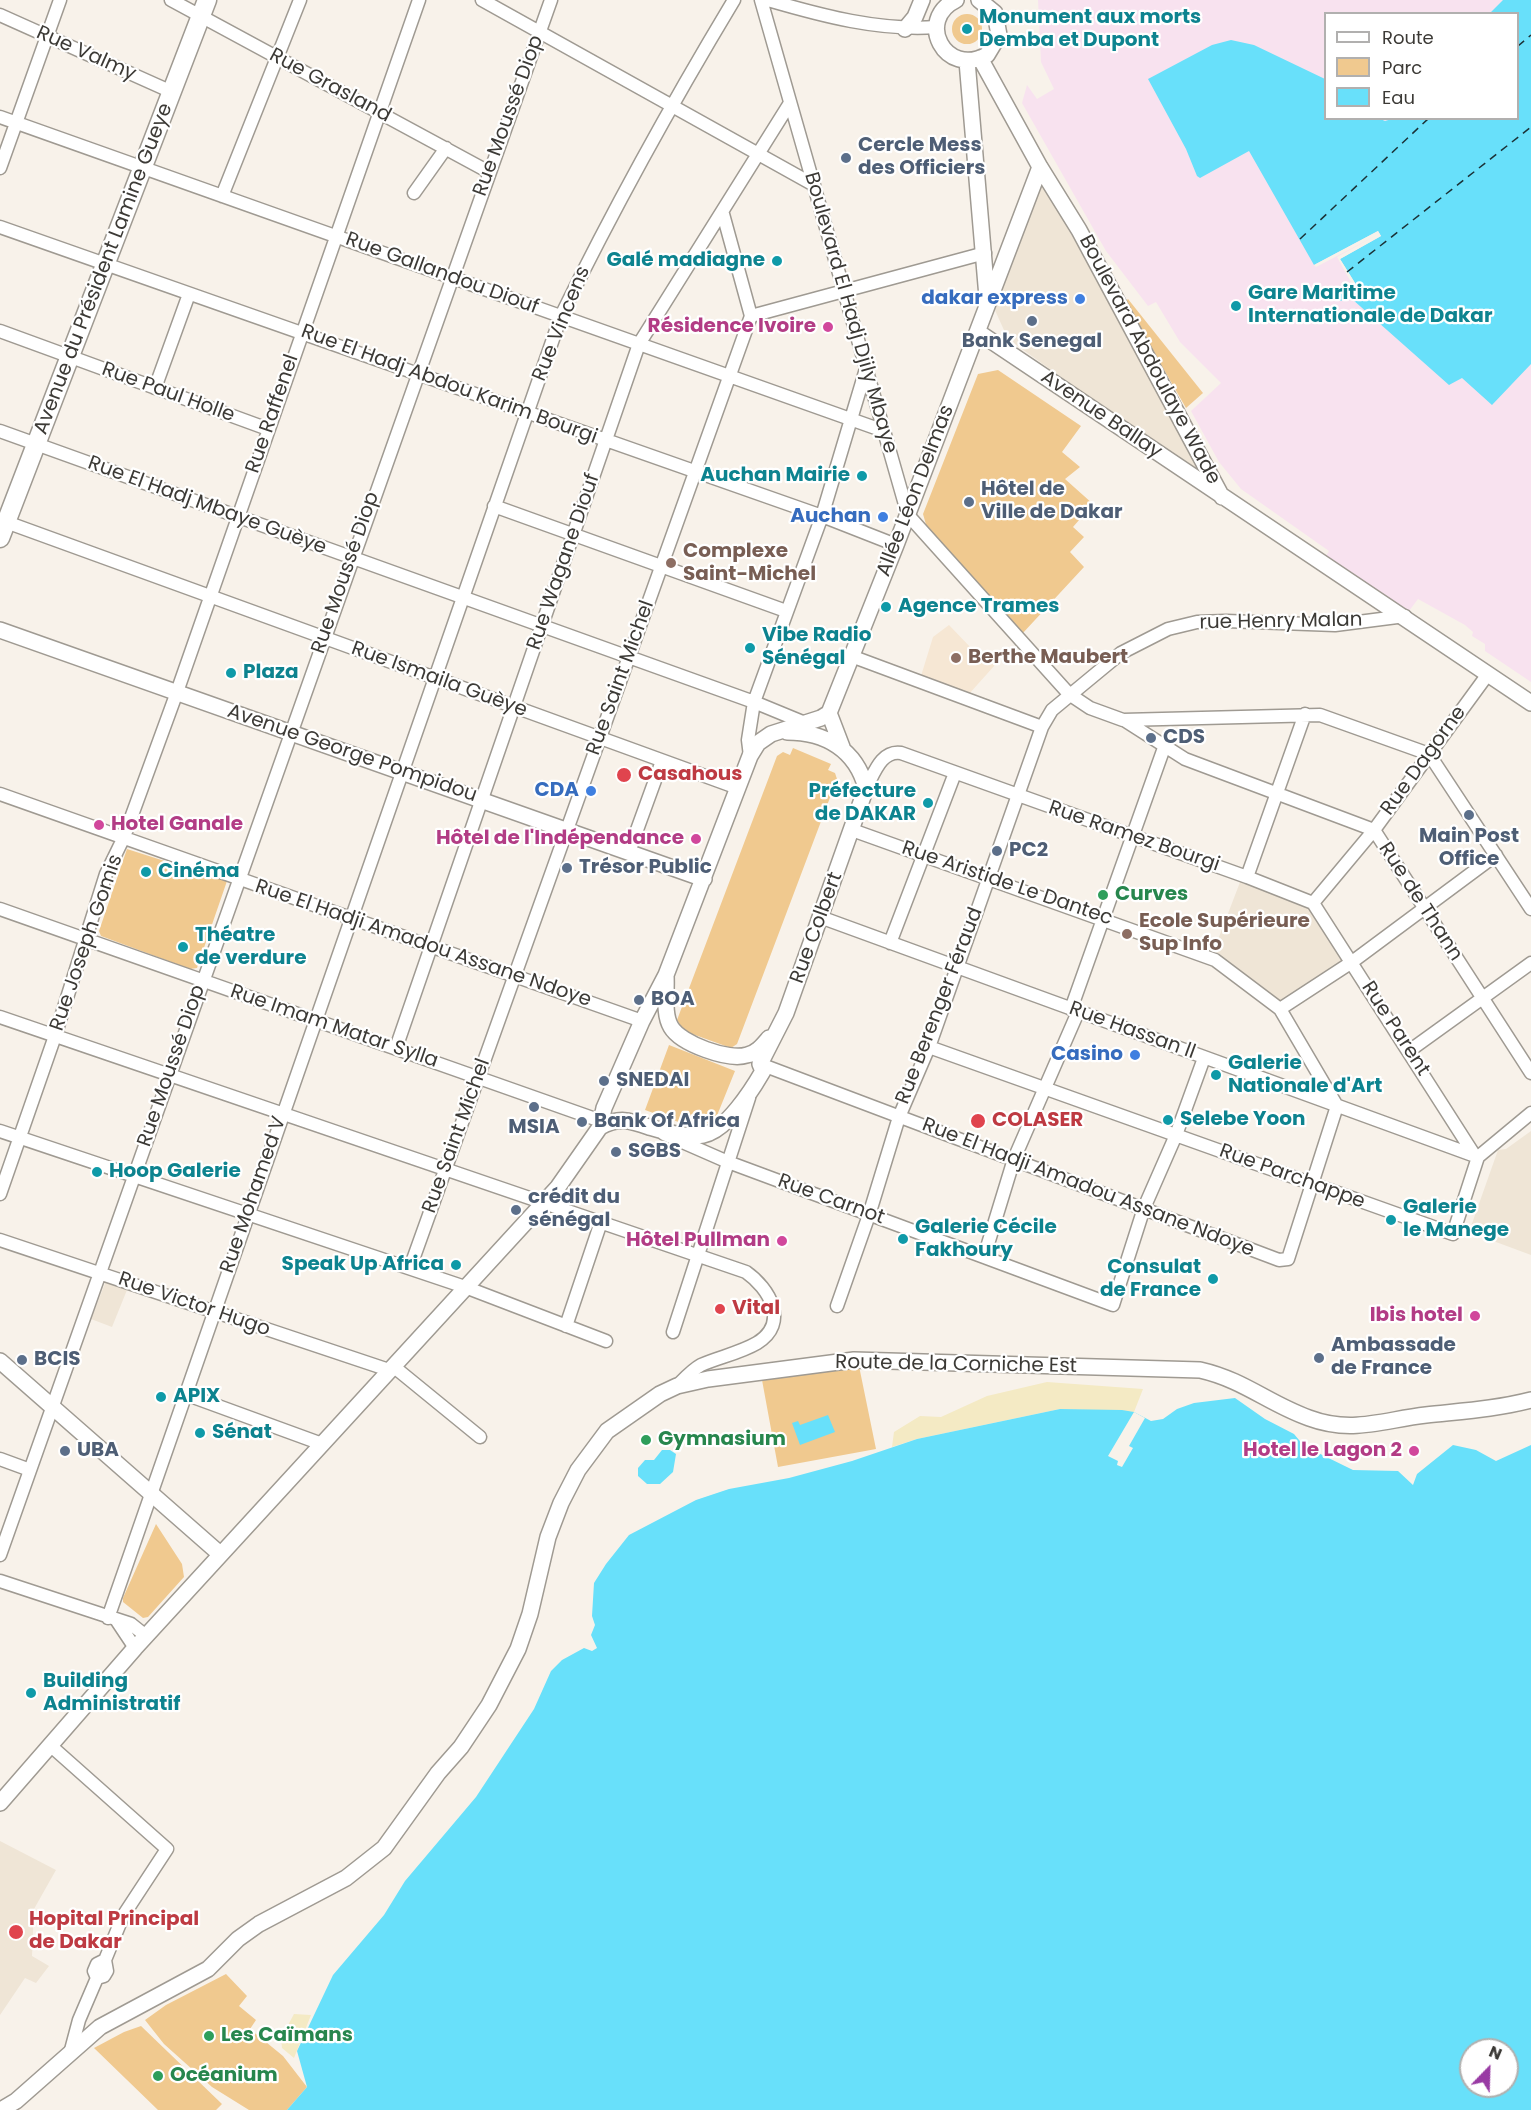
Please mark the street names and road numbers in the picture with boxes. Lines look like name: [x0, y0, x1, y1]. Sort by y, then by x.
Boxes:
street label: Rue Valmy: [32, 21, 140, 87]
street label: Rue Moussé Diop: [469, 32, 549, 200]
street label: Rue Grasland: [265, 44, 395, 128]
street label: Avenue du Président Lamine Gueye: [30, 100, 178, 438]
street label: Boulevard El Hadj Djily Mbaye: [798, 170, 902, 456]
street label: Rue Gallandou Diouf: [342, 228, 542, 320]
street label: Boulevard Abdoulaye Wade: [1073, 231, 1225, 489]
street label: Rue Vincens: [528, 263, 596, 385]
street label: Rue El Hadj Abdou Karim Bourgi: [298, 320, 600, 450]
street label: Rue Raffenel: [241, 351, 305, 477]
street label: Rue Paul Holle: [98, 358, 238, 428]
street label: Avenue Ballay: [1036, 366, 1166, 464]
street label: Allée Léon Delmas: [872, 402, 960, 580]
street label: Rue El Hadj Mbaye Guèye: [84, 452, 330, 560]
street label: Rue Wagane Diouf: [523, 471, 605, 653]
street label: Rue Moussé Diop: [307, 489, 385, 657]
street label: Rue Saint Michel: [582, 597, 660, 759]
street label: rue Henry Malan: [1199, 609, 1363, 635]
street label: Rue Ismaila Guèye: [348, 637, 530, 723]
street label: Avenue George Pompidou: [224, 700, 480, 808]
street label: Rue Dagorne: [1376, 702, 1472, 820]
street label: Rue Ramez Bourgi: [1045, 796, 1223, 878]
street label: Rue Aristide Le Dantec: [899, 837, 1115, 931]
street label: Rue de Thann: [1373, 838, 1467, 966]
street label: Rue Joseph Gomis: [46, 852, 128, 1034]
street label: Rue Colbert: [786, 869, 848, 987]
street label: Rue El Hadji Amadou Assane Ndoye: [252, 875, 594, 1013]
street label: Rue Berenger Féraud: [891, 904, 989, 1108]
street label: Rue Parent: [1356, 977, 1434, 1081]
street label: Rue Imam Matar Sylla: [227, 980, 441, 1074]
street label: Rue Moussé Diop: [133, 982, 211, 1150]
street label: Rue Hassan ll: [1066, 997, 1198, 1065]
street label: Rue Saint Michel: [418, 1055, 496, 1217]
street label: Rue Mohamed V: [216, 1113, 292, 1277]
street label: Rue El Hadji Amadou Assane Ndoye: [919, 1113, 1257, 1263]
street label: Rue Parchappe: [1216, 1140, 1368, 1214]
street label: Rue Carnot: [774, 1170, 888, 1230]
street label: Rue Victor Hugo: [115, 1268, 273, 1342]
street label: Route de la Corniche Est: [835, 1351, 1077, 1379]

